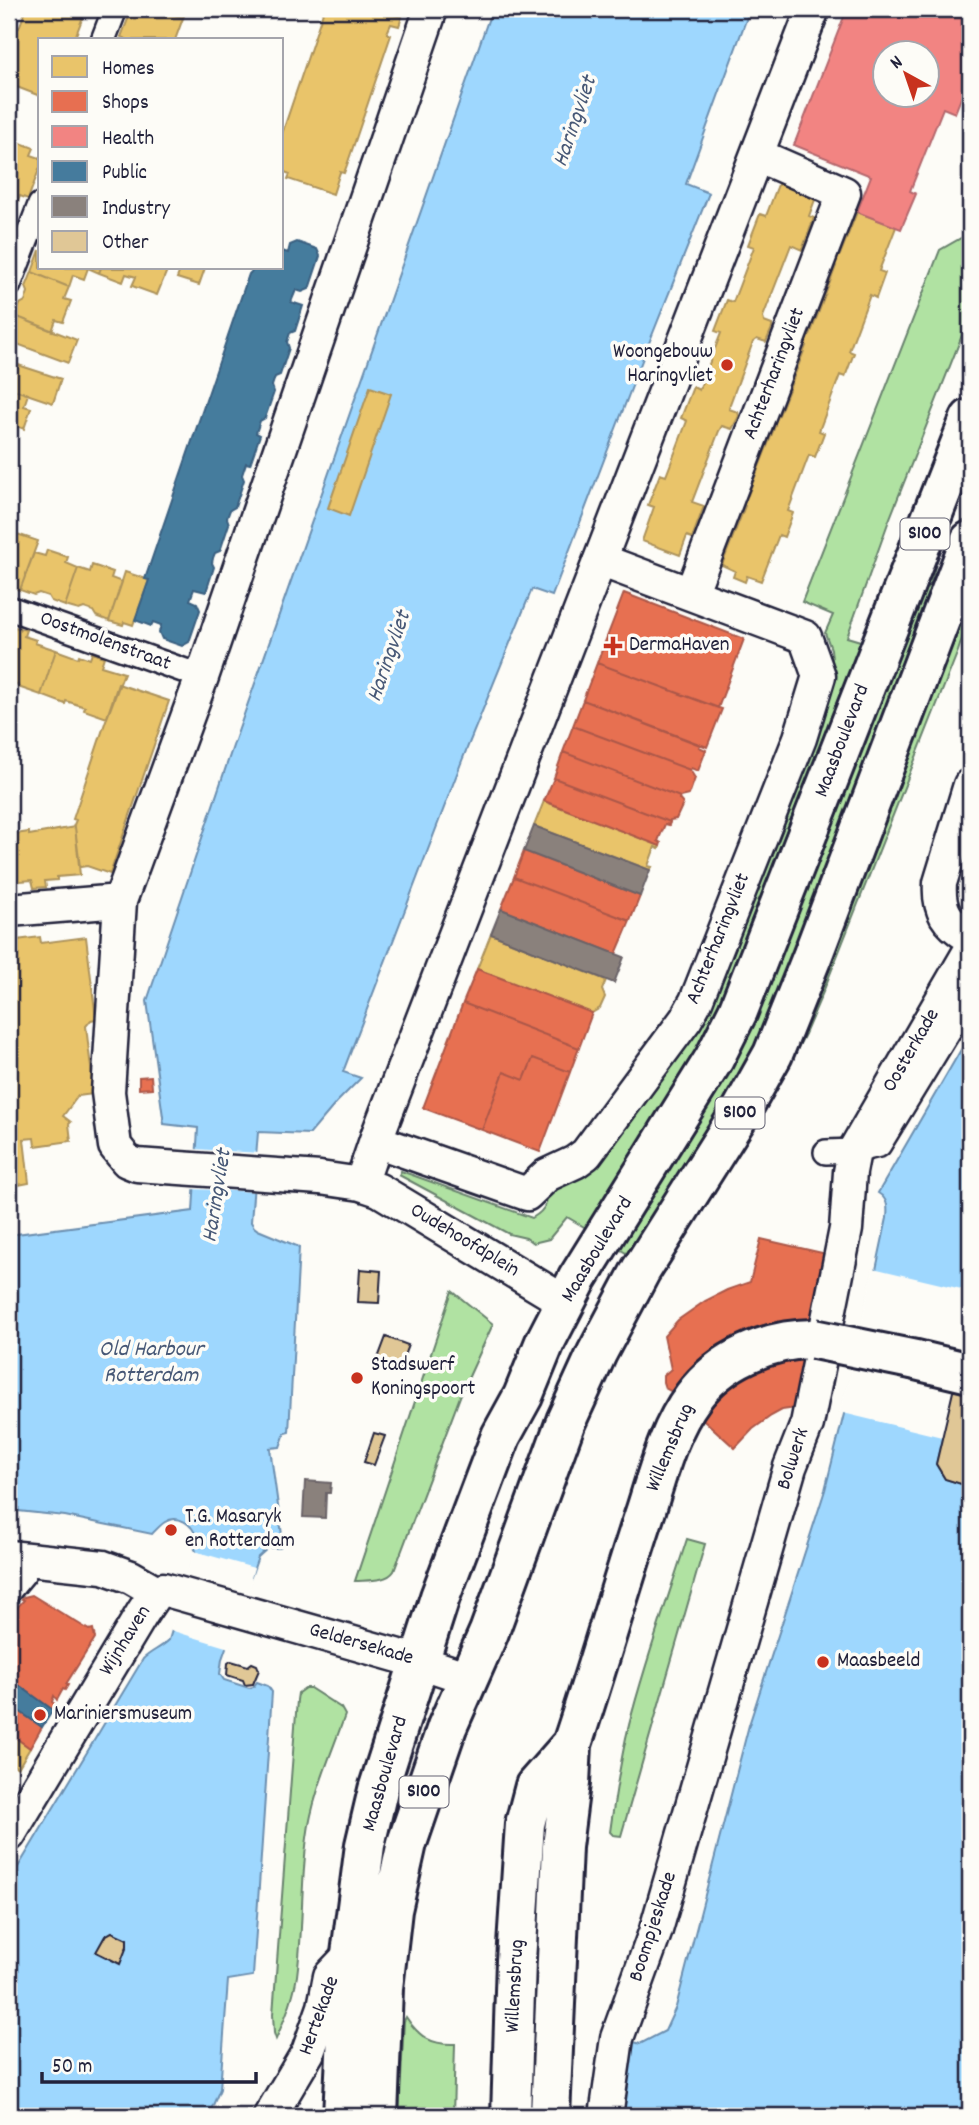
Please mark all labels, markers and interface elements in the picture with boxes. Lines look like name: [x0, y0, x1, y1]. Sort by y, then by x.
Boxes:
legend: [38, 38, 284, 270]
north arrow: [870, 38, 940, 108]
text: N: [885, 50, 910, 77]
text: Homes: [102, 55, 155, 85]
water label: Haringvliet: [545, 70, 608, 172]
text: Shops: [102, 89, 149, 119]
text: Health: [102, 125, 154, 155]
text: Public: [102, 159, 147, 189]
text: Industry: [102, 195, 170, 225]
text: Other: [102, 229, 149, 259]
street label: Achterharingvliet: [736, 304, 814, 444]
place label: Woongebouw Haringvliet: [613, 338, 713, 392]
marker: Woongebouw Haringvliet: [719, 357, 735, 373]
road number: S100: [900, 519, 950, 550]
street label: Oostmolenstraat: [35, 604, 175, 680]
water label: Haringvliet: [359, 605, 422, 707]
place label: DermaHaven: [629, 631, 729, 661]
marker: DermaHaven: [603, 636, 623, 656]
street label: Maasboulevard: [808, 680, 878, 802]
street label: Achterharingvliet: [679, 869, 759, 1009]
street label: Oosterkade: [876, 1003, 948, 1099]
road number: S100: [716, 1098, 764, 1128]
water label: Haringvliet: [194, 1145, 242, 1245]
street label: Maasboulevard: [555, 1191, 641, 1309]
street label: Oudehoofdplein: [403, 1196, 525, 1286]
water label: Old Harbour Rotterdam: [99, 1334, 206, 1393]
place label: Stadswerf Koningspoort: [371, 1351, 475, 1405]
marker: Stadswerf Koningspoort: [349, 1370, 365, 1386]
street label: Willemsbrug: [639, 1399, 703, 1497]
street label: Bolwerk: [770, 1424, 818, 1494]
place label: T.G. Masaryk en Rotterdam: [185, 1503, 295, 1557]
marker: T.G. Masaryk en Rotterdam: [163, 1522, 179, 1538]
street label: Wijnhaven: [93, 1600, 159, 1682]
street label: Geldersekade: [305, 1616, 417, 1674]
place label: Maasbeeld: [837, 1647, 920, 1677]
marker: Maasbeeld: [815, 1654, 831, 1670]
place label: Mariniersmuseum: [54, 1700, 192, 1730]
marker: Mariniersmuseum: [32, 1707, 48, 1723]
street label: Maasboulevard: [355, 1713, 417, 1835]
road number: S100: [400, 1776, 448, 1808]
street label: Boompjeskade: [622, 1868, 686, 1986]
street label: Willemsbrug: [499, 1939, 533, 2033]
street label: Hertekade: [292, 1972, 348, 2060]
scale bar: [42, 2041, 256, 2085]
text: 50 m: [52, 2053, 92, 2083]

